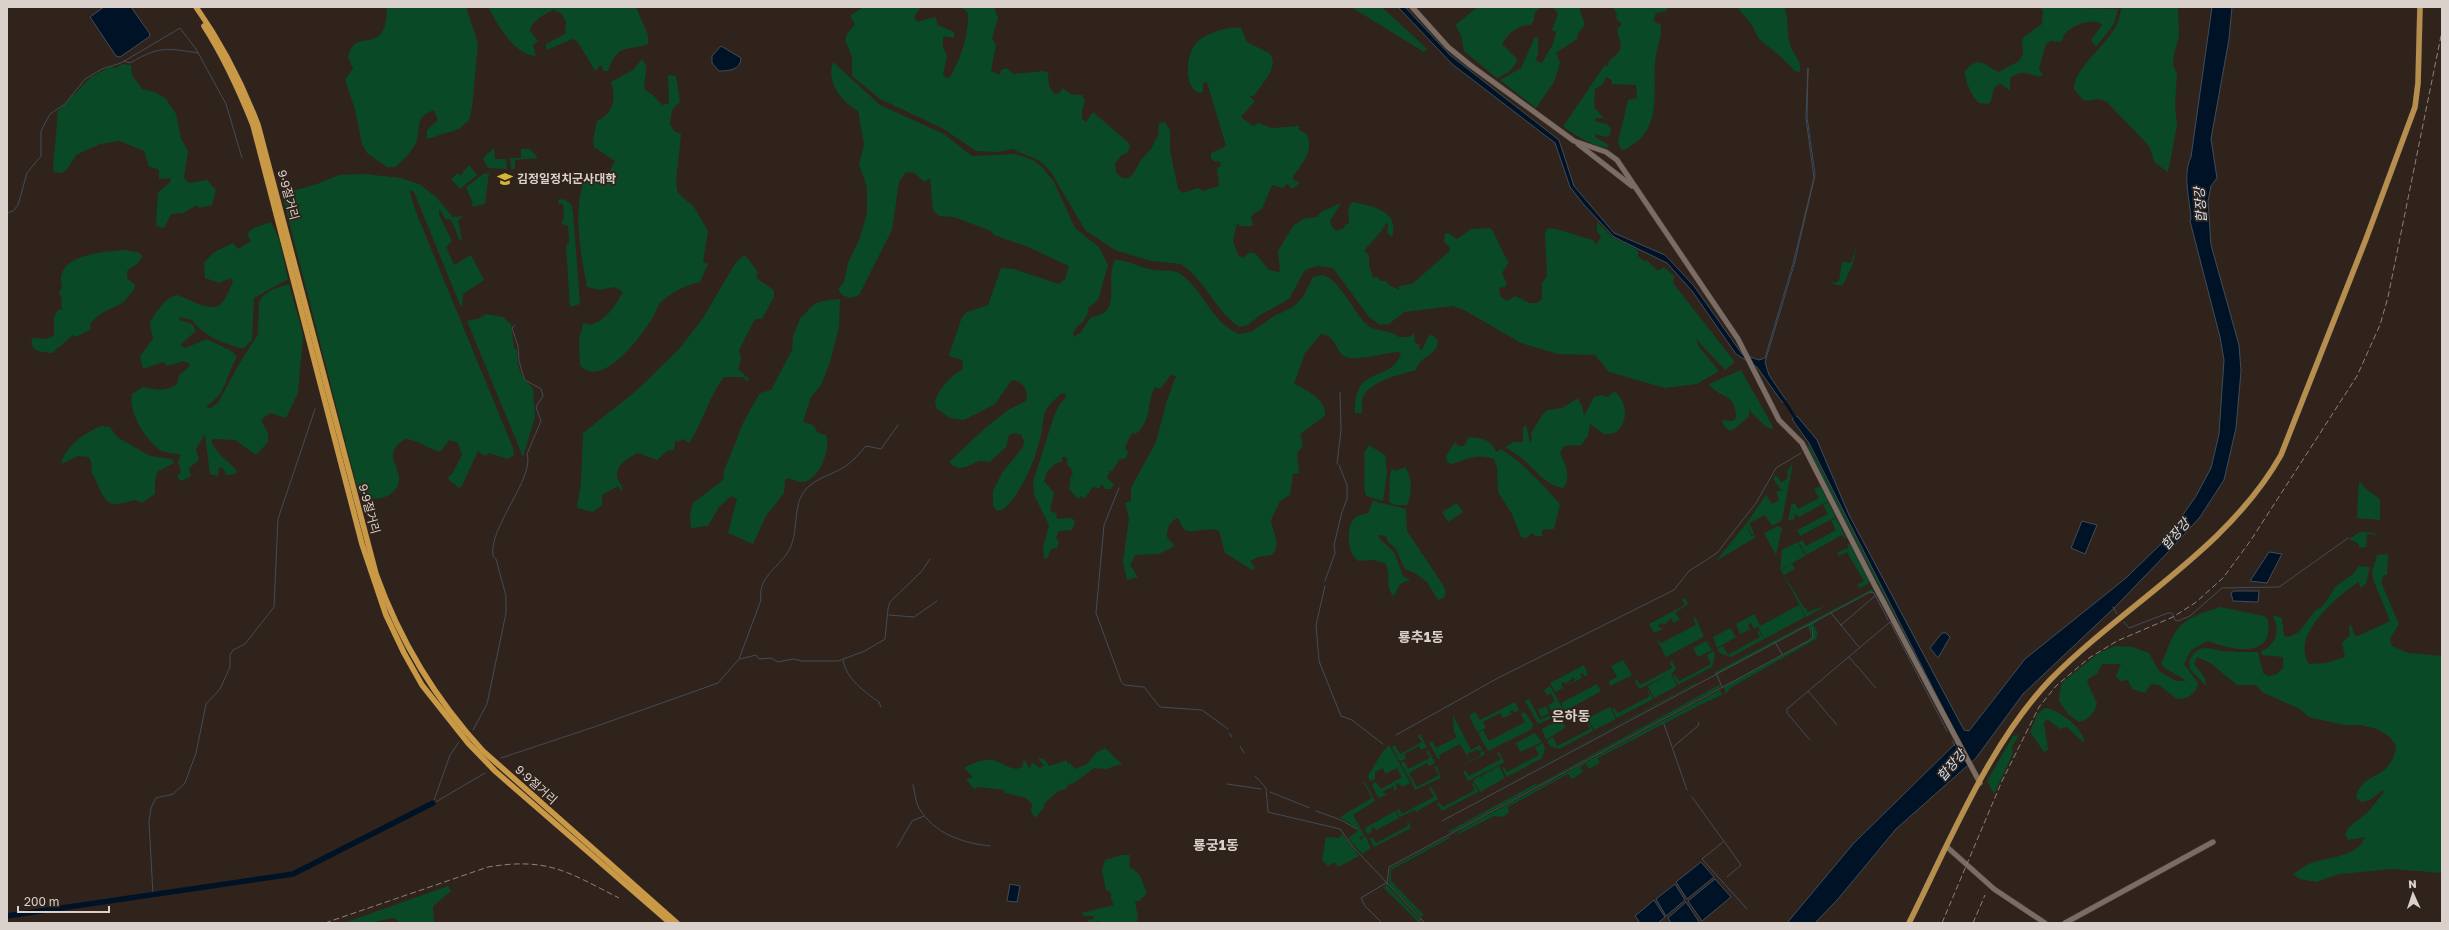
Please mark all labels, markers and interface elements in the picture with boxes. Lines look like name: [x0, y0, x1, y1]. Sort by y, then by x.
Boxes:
street label: 9·9절거리: [275, 168, 302, 222]
school or university icon: 김정일정치군사대학: [496, 170, 514, 188]
place label: 김정일정치군사대학: [517, 171, 616, 186]
water label: 합장강: [2191, 185, 2209, 223]
street label: 9·9절거리: [356, 482, 383, 536]
water label: 합장강: [2157, 514, 2194, 553]
district label: 룡추1동: [1398, 628, 1444, 645]
district label: 은하동: [1552, 707, 1590, 724]
water label: 합장강: [1933, 745, 1970, 784]
street label: 9·9절거리: [512, 762, 560, 807]
district label: 룡궁1동: [1193, 836, 1239, 853]
north arrow: [2393, 874, 2433, 914]
text: N: [2408, 877, 2417, 890]
scale bar: [18, 888, 109, 914]
text: 200 m: [24, 894, 59, 909]

